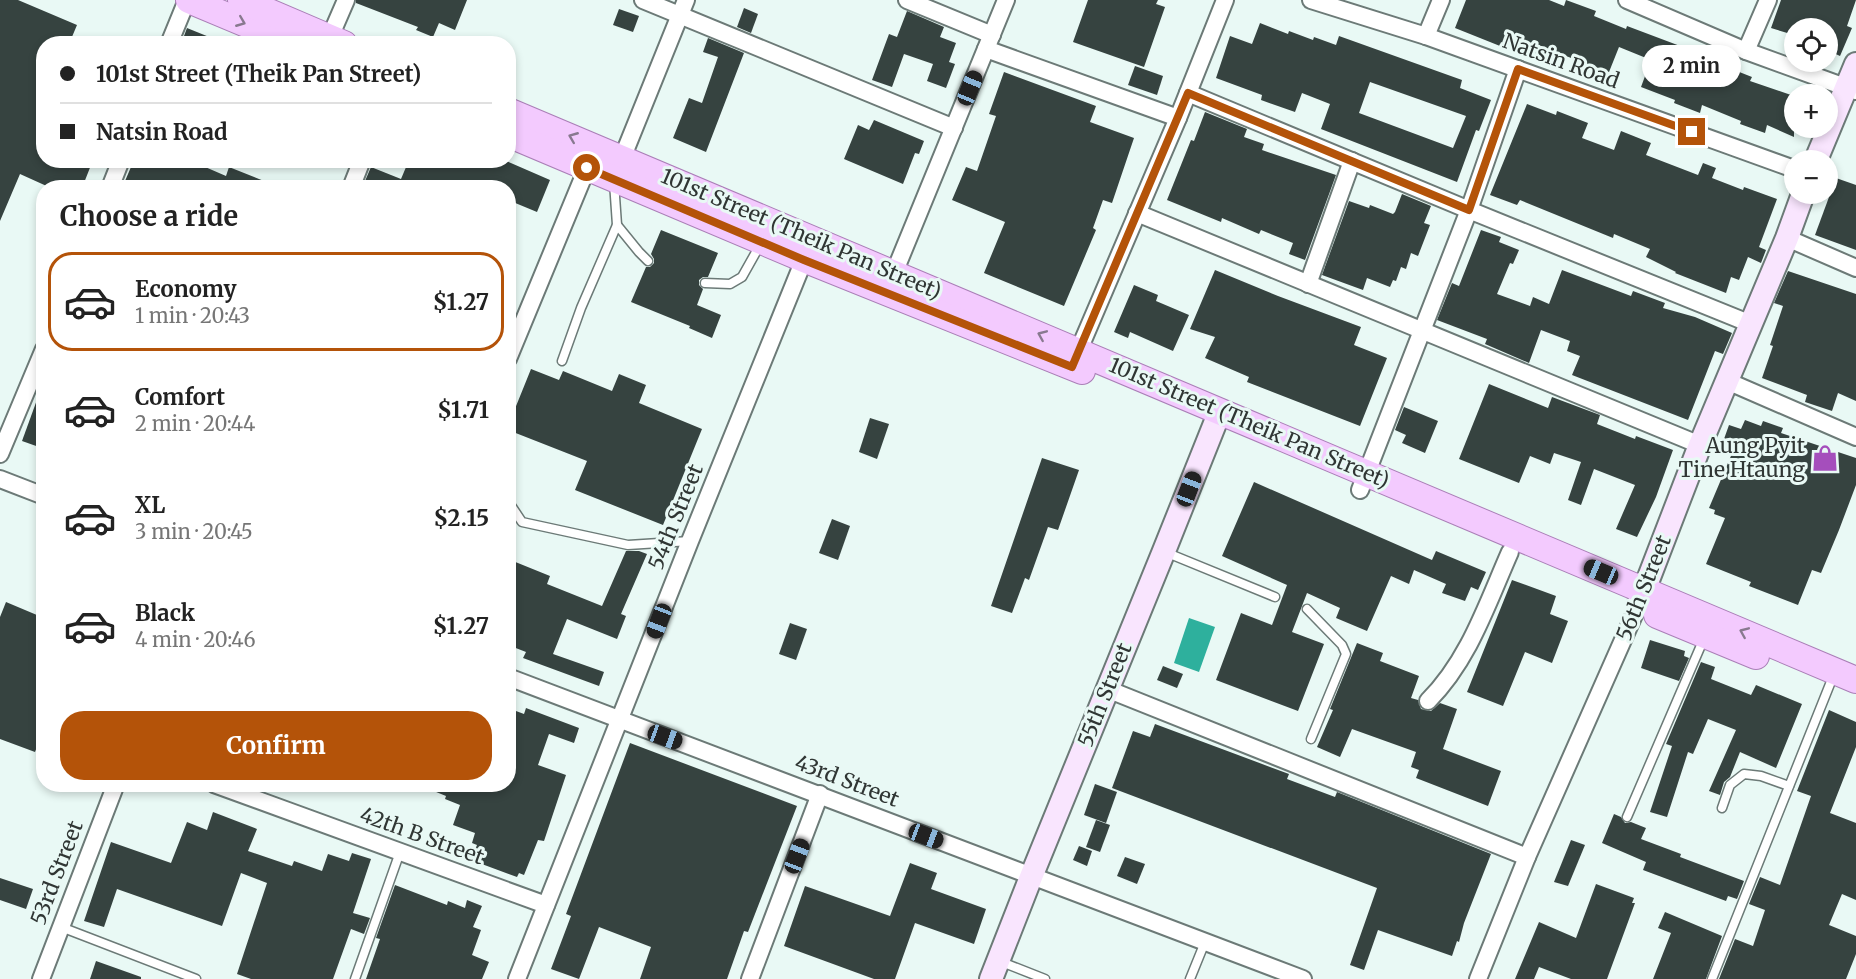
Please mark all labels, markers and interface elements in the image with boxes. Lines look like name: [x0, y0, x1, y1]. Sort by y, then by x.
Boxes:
one-way arrow: [235, 15, 246, 27]
map controls: [1784, 18, 1838, 204]
button: locate: [1784, 18, 1838, 72]
street label: Natsin Road: [1499, 27, 1623, 94]
callout: 2 min: [1642, 45, 1742, 87]
text: 2 min: [1663, 53, 1720, 78]
text: 101st Street (Theik Pan Street): [96, 60, 421, 88]
car: [955, 68, 985, 108]
button: +: [1784, 84, 1838, 138]
text: Natsin Road: [96, 118, 228, 146]
route end: [1678, 118, 1705, 145]
one-way arrow: [568, 132, 579, 144]
button: −: [1784, 150, 1838, 204]
route start: [573, 154, 600, 181]
street label: 101st Street (Theik Pan Street): [657, 162, 946, 305]
text: Choose a ride: [60, 199, 238, 233]
icon: car: [63, 275, 117, 329]
text: Economy: [135, 275, 236, 303]
text: $1.27: [433, 288, 489, 316]
text: 1 min · 20:43: [135, 303, 250, 328]
one-way arrow: [1038, 331, 1049, 343]
street label: 101st Street (Theik Pan Street): [1105, 351, 1394, 494]
icon: car: [63, 383, 117, 437]
text: Comfort: [135, 383, 225, 411]
text: $1.71: [437, 396, 489, 424]
text: 2 min · 20:44: [135, 411, 255, 436]
place label: Aung Pyit Tine Htaung: [1678, 432, 1805, 483]
shop icon: Aung Pyit Tine Htaung: [1810, 443, 1840, 473]
street label: 54th Street: [642, 460, 709, 574]
car: [1174, 469, 1204, 509]
icon: car: [63, 491, 117, 545]
text: XL: [135, 491, 165, 519]
text: $2.15: [433, 504, 489, 532]
text: 3 min · 20:45: [135, 519, 253, 544]
street label: 56th Street: [1610, 531, 1677, 645]
car: [1581, 557, 1621, 587]
icon: car: [63, 599, 117, 653]
text: Black: [135, 599, 195, 627]
car: [644, 601, 674, 641]
text: $1.27: [433, 612, 489, 640]
text: 4 min · 20:46: [135, 627, 255, 652]
one-way arrow: [1739, 628, 1750, 640]
street label: 55th Street: [1071, 639, 1138, 751]
button: Confirm: [60, 711, 492, 780]
car: [645, 722, 685, 752]
street label: 43rd Street: [791, 748, 903, 813]
street label: 42th B Street: [356, 801, 488, 870]
street label: 53rd Street: [24, 817, 89, 929]
car: [906, 821, 946, 851]
car: [782, 836, 812, 876]

